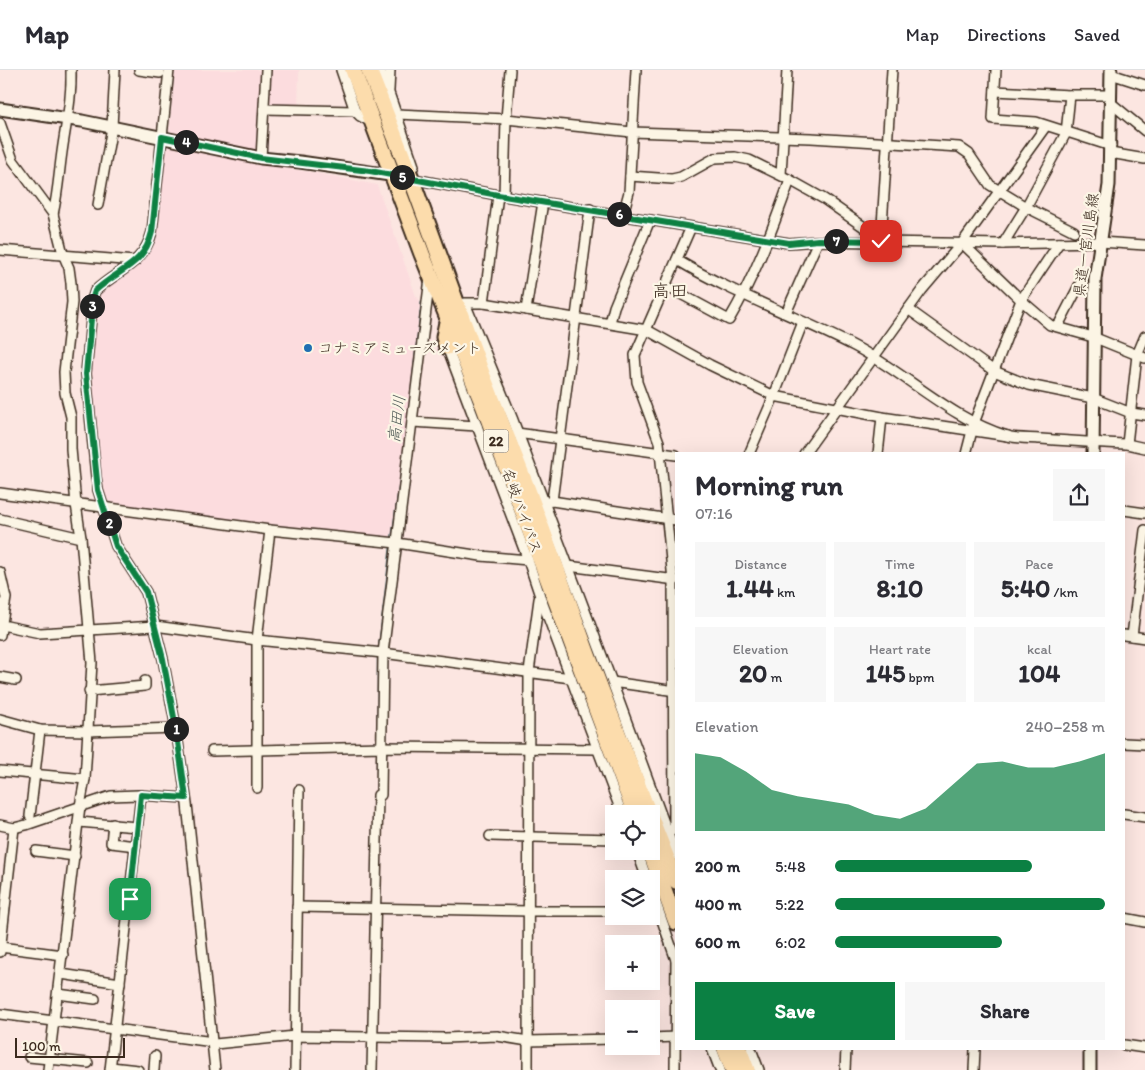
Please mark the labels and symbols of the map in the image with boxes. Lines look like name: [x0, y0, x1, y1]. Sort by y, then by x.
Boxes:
pin: 4: [174, 130, 198, 154]
pin: 5: [390, 164, 414, 190]
street label: 県道一宮川島線: [1070, 192, 1102, 298]
pin: 6: [606, 202, 632, 226]
pin: [860, 220, 902, 262]
pin: 7: [824, 228, 848, 254]
district label: 高田: [652, 280, 688, 302]
pin: 3: [80, 294, 104, 318]
place label: コナミアミューズメント: [318, 339, 482, 357]
marker: コナミアミューズメント: [302, 342, 314, 354]
water label: 高田川: [384, 394, 409, 444]
road number: 22: [484, 430, 508, 452]
street label: 名岐バイパス: [498, 466, 546, 556]
pin: 2: [96, 510, 122, 536]
pin: 1: [164, 716, 188, 742]
pin: [109, 878, 151, 920]
scale bar: [15, 1035, 125, 1058]

